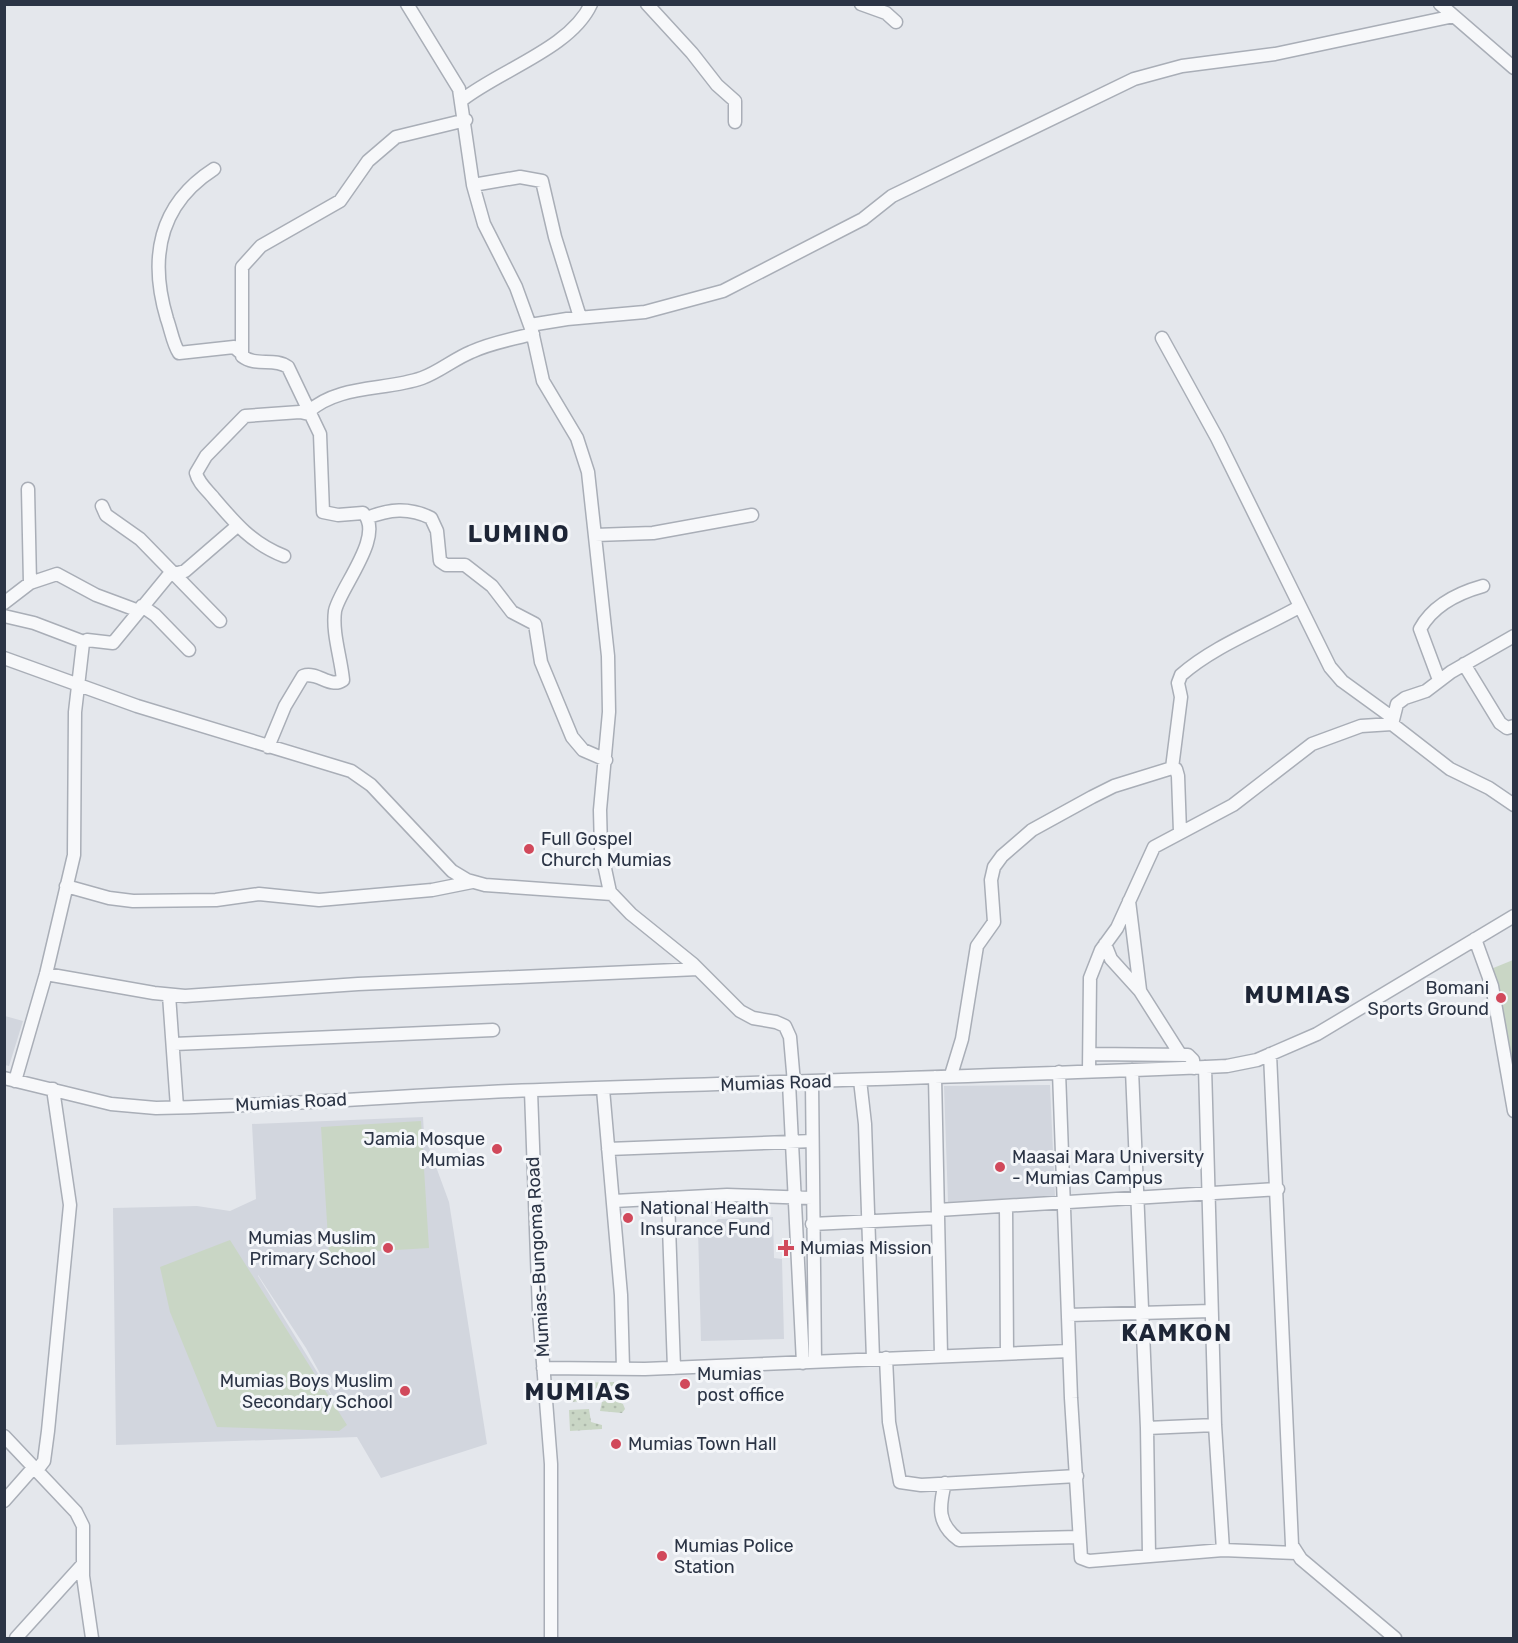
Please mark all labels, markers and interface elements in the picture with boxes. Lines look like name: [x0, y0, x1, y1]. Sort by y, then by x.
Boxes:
district label: LUMINO: [468, 520, 570, 548]
place label: Full Gospel Church Mumias: [541, 828, 671, 871]
marker: Full Gospel Church Mumias: [522, 842, 536, 856]
place label: Bomani Sports Ground: [1368, 977, 1489, 1020]
district label: MUMIAS: [1245, 981, 1351, 1009]
marker: Bomani Sports Ground: [1494, 991, 1508, 1005]
street label: Mumias Road: [720, 1070, 832, 1096]
street label: Mumias Road: [235, 1088, 347, 1116]
place label: Jamia Mosque Mumias: [364, 1128, 485, 1171]
marker: Jamia Mosque Mumias: [490, 1142, 504, 1156]
place label: Maasai Mara University - Mumias Campus: [1012, 1146, 1204, 1189]
street label: Mumias-Bungoma Road: [522, 1156, 554, 1358]
marker: Maasai Mara University - Mumias Campus: [993, 1160, 1007, 1174]
place label: National Health Insurance Fund: [640, 1197, 771, 1240]
marker: National Health Insurance Fund: [621, 1211, 635, 1225]
place label: Mumias Muslim Primary School: [248, 1227, 376, 1270]
place label: Mumias Mission: [800, 1237, 932, 1259]
marker: Mumias Mission: [777, 1239, 795, 1257]
marker: Mumias Muslim Primary School: [381, 1241, 395, 1255]
district label: KAMKON: [1121, 1319, 1233, 1347]
place label: Mumias post office: [697, 1363, 784, 1406]
place label: Mumias Boys Muslim Secondary School: [220, 1370, 393, 1413]
marker: Mumias post office: [678, 1377, 692, 1391]
district label: MUMIAS: [525, 1378, 631, 1406]
marker: Mumias Boys Muslim Secondary School: [398, 1384, 412, 1398]
place label: Mumias Town Hall: [628, 1433, 777, 1455]
marker: Mumias Town Hall: [609, 1437, 623, 1451]
place label: Mumias Police Station: [674, 1535, 794, 1578]
marker: Mumias Police Station: [655, 1549, 669, 1563]

